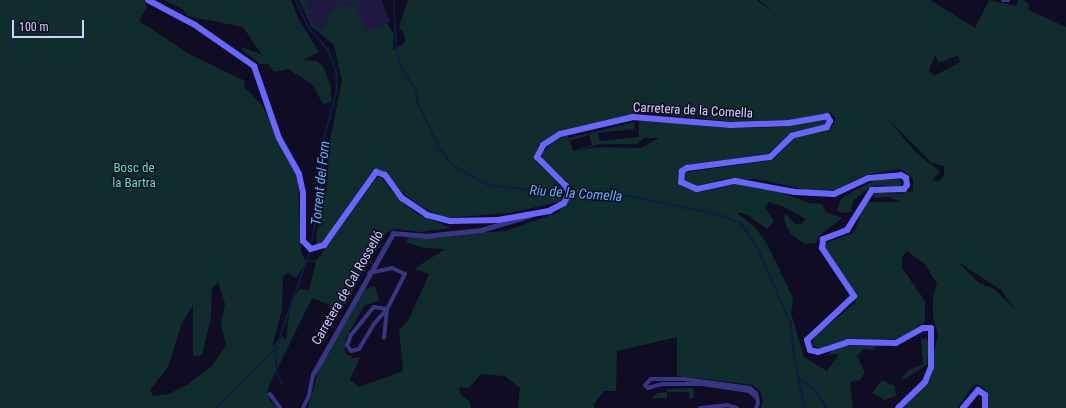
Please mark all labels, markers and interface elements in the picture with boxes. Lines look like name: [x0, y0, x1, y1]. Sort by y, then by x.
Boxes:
scale bar: [14, 12, 86, 38]
text: 100 m: [19, 20, 49, 34]
street label: Carretera de la Comella: [633, 100, 753, 122]
water label: Torrent del Forn: [307, 140, 333, 226]
park label: Bosc de la Bartra: [112, 161, 156, 192]
water label: Riu de la Comella: [529, 181, 623, 205]
street label: Carretera de Cal Rosselló: [309, 228, 387, 348]

